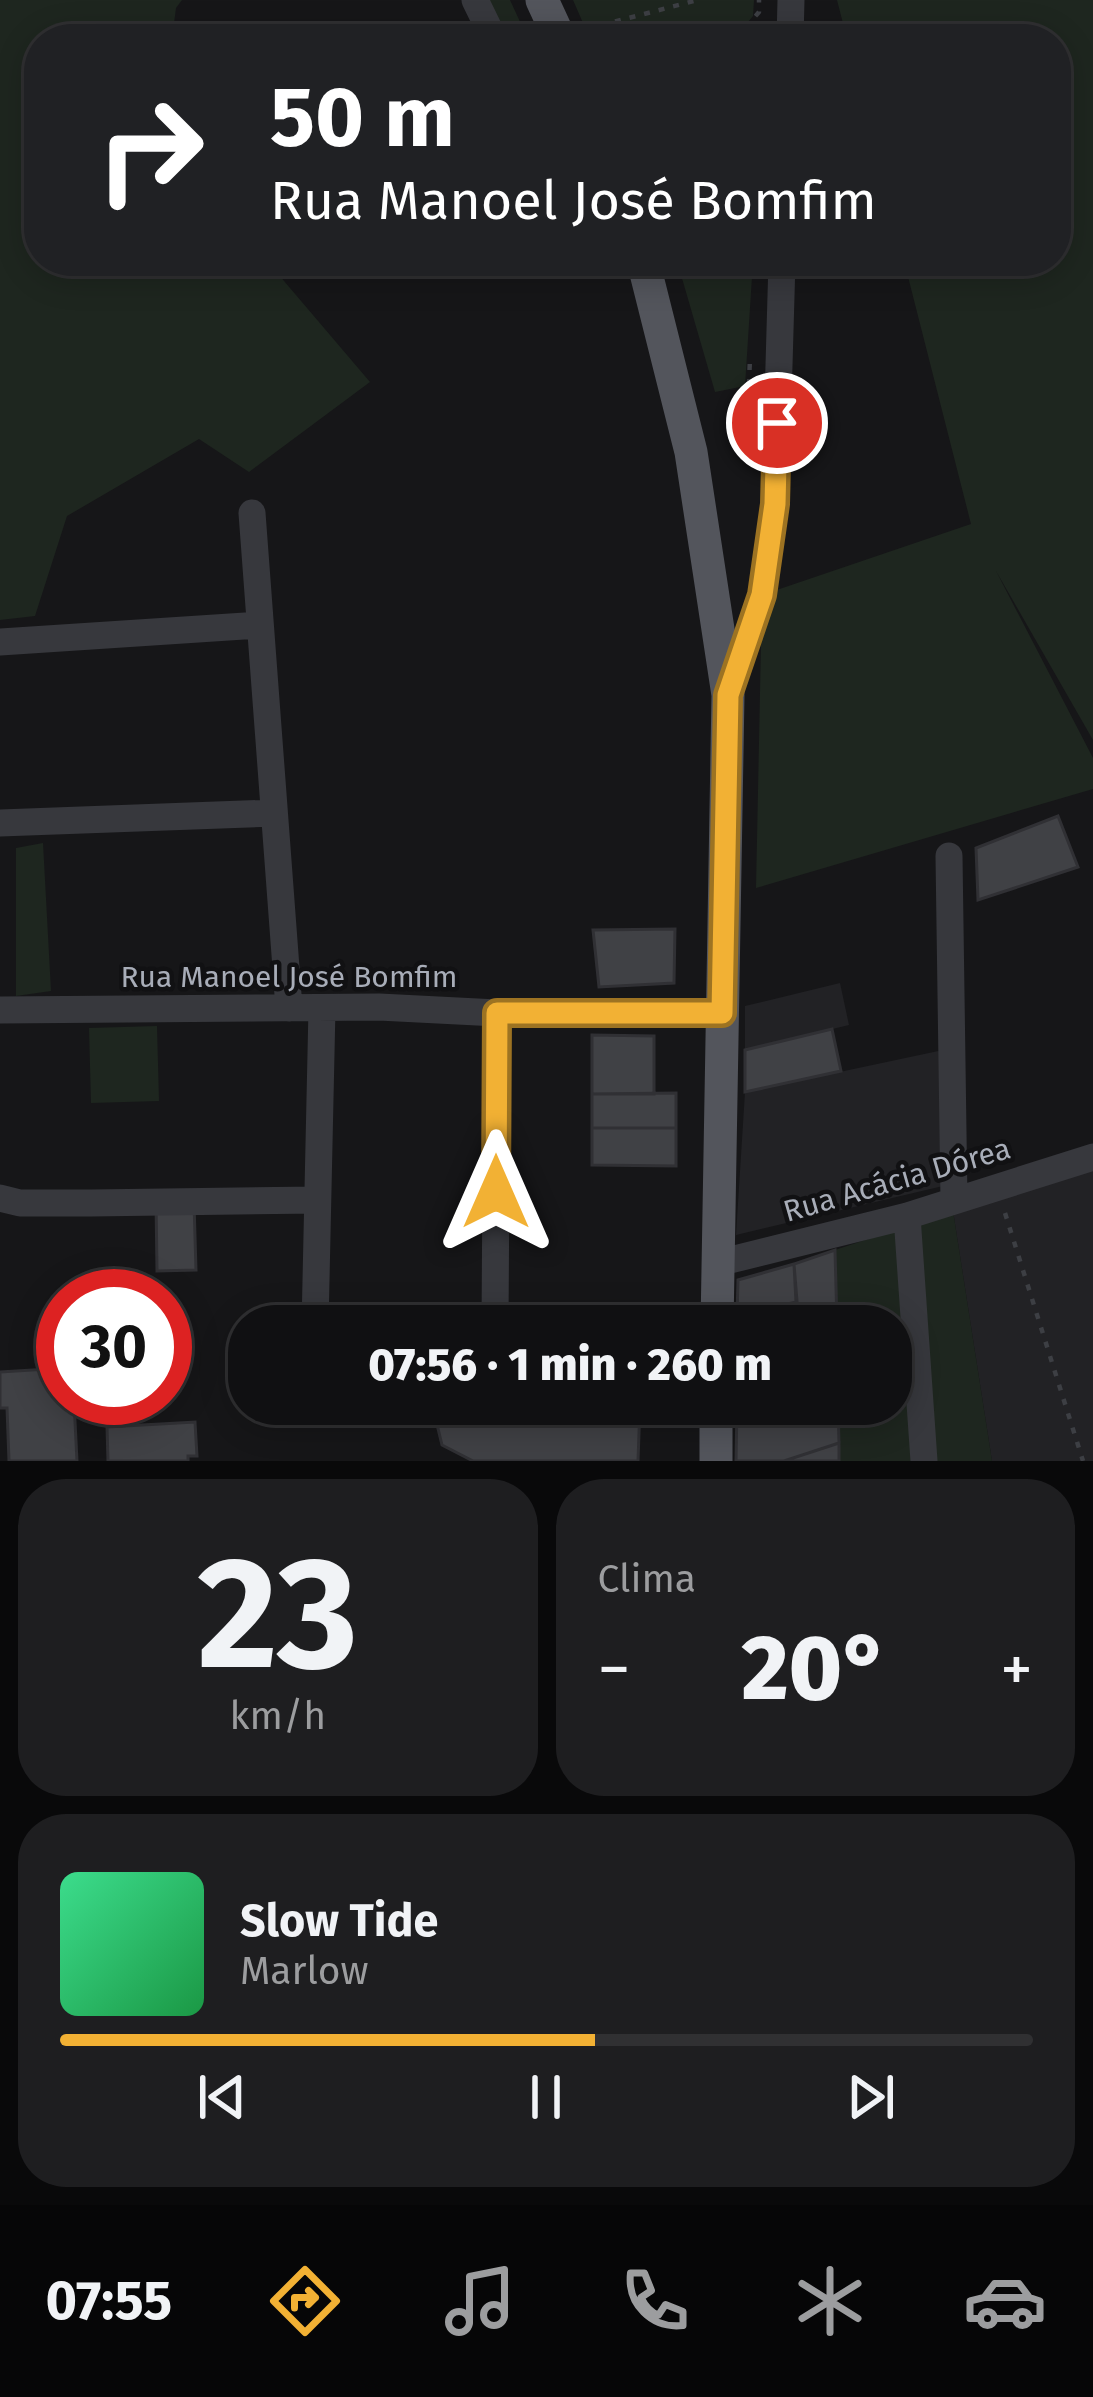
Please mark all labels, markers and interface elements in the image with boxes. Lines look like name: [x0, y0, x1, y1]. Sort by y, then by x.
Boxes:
text: 50 m: [270, 67, 455, 168]
icon: right: [72, 72, 228, 228]
text: Rua Manoel José Bomfim: [270, 169, 877, 233]
pin: [726, 372, 828, 474]
icon: arrive: [744, 390, 810, 456]
street label: Rua Manoel José Bomfim: [120, 959, 458, 995]
position arrow: [433, 1129, 559, 1255]
street label: Rua Acácia Dórea: [779, 1130, 1015, 1230]
speed limit sign: 30: [36, 1269, 192, 1425]
text: 07:56 · 1 min · 260 m: [368, 1338, 772, 1392]
text: 23: [197, 1521, 358, 1708]
text: Clima: [598, 1556, 696, 1602]
text: 20°: [742, 1615, 889, 1723]
text: −: [598, 1630, 631, 1709]
text: +: [1000, 1630, 1033, 1709]
text: km/h: [229, 1693, 326, 1739]
text: Slow Tide: [240, 1894, 438, 1948]
text: Marlow: [240, 1948, 369, 1994]
icon: previous: [189, 2064, 255, 2130]
icon: pause: [513, 2064, 579, 2130]
icon: next: [838, 2064, 904, 2130]
icon: directions: [263, 2259, 347, 2343]
icon: music: [438, 2259, 522, 2343]
icon: phone: [613, 2259, 697, 2343]
icon: climate: [788, 2259, 872, 2343]
icon: car: [963, 2259, 1047, 2343]
text: 07:55: [46, 2269, 172, 2333]

